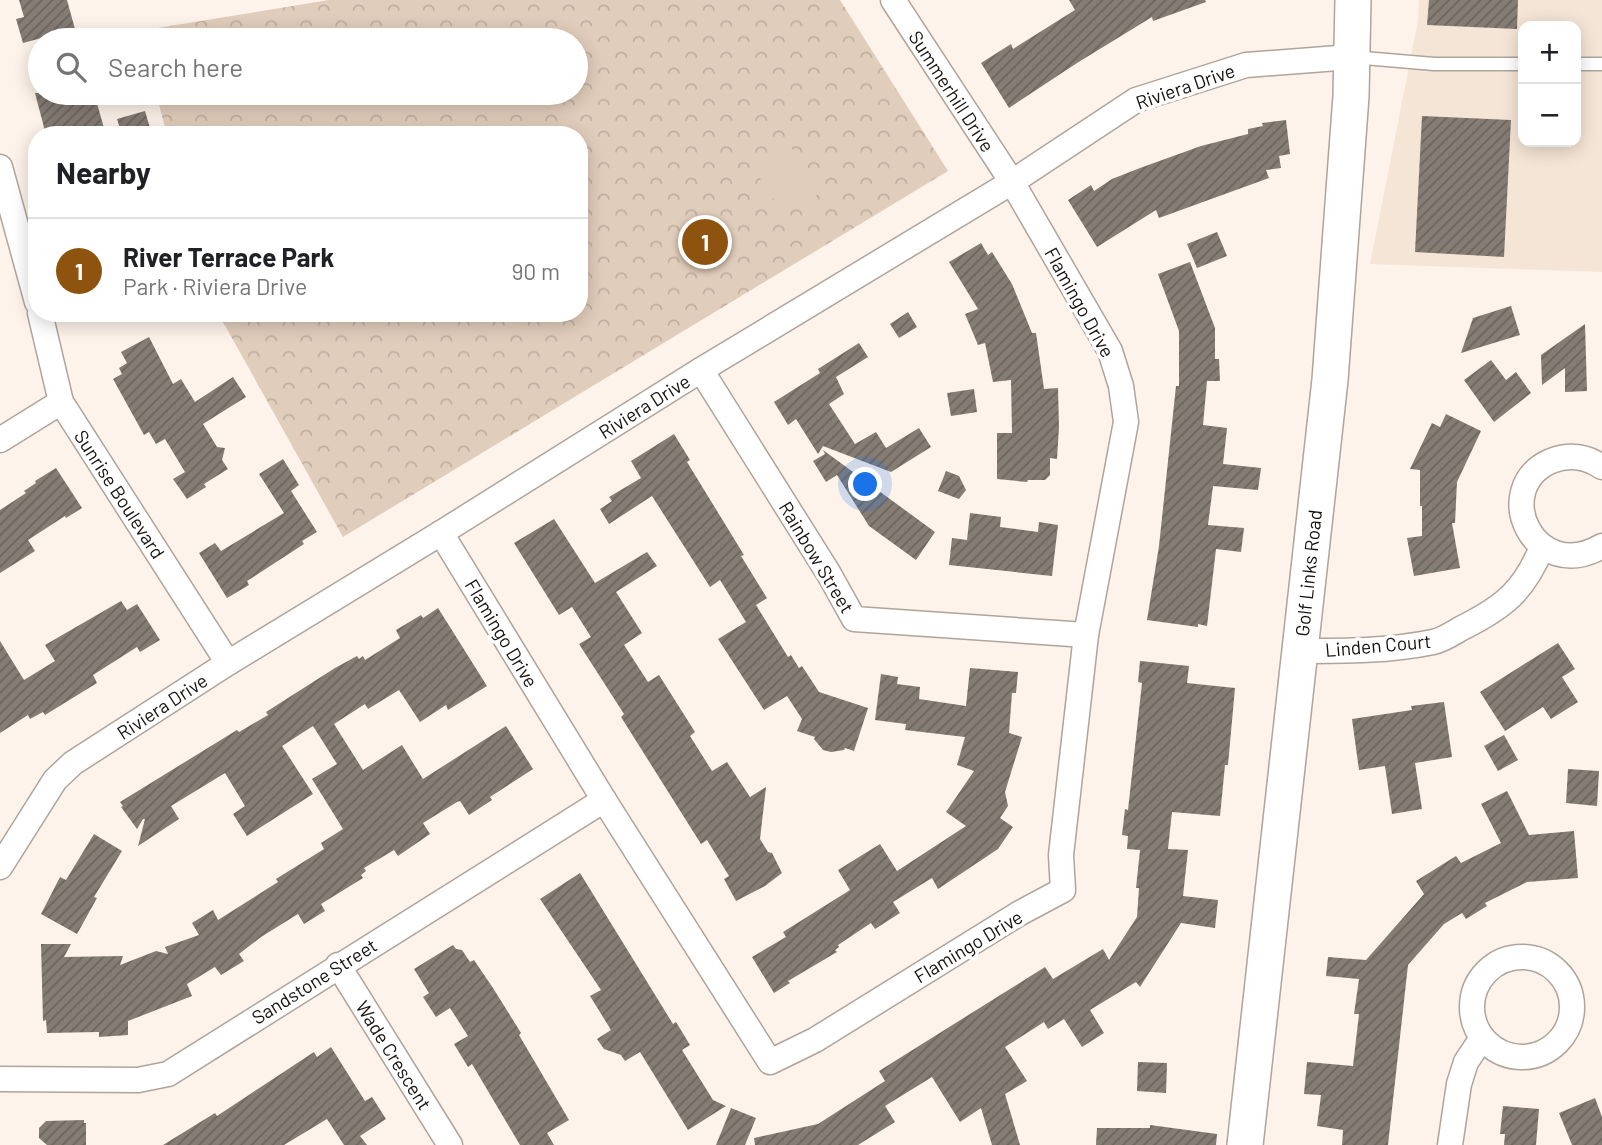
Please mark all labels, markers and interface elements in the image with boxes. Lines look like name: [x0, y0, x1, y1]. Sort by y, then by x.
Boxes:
map controls: [1518, 21, 1581, 147]
button: +: [1518, 21, 1581, 84]
street label: Summerhill Drive: [904, 26, 1000, 156]
search box: [28, 28, 588, 105]
icon: search: [52, 48, 90, 86]
text: Search here: [108, 51, 243, 82]
street label: Riviera Drive: [1132, 58, 1238, 114]
button: −: [1518, 84, 1581, 147]
text: Nearby: [56, 154, 151, 190]
pin: 1: [682, 216, 728, 268]
text: River Terrace Park: [123, 241, 334, 272]
street label: Flamingo Drive: [1040, 243, 1120, 361]
text: 1: [75, 257, 83, 285]
text: 90 m: [511, 257, 560, 285]
text: Park · Riviera Drive: [123, 272, 307, 300]
street label: Riviera Drive: [594, 369, 694, 443]
street label: Sunrise Boulevard: [70, 425, 170, 563]
your location: [848, 467, 882, 501]
street label: Rainbow Street: [775, 497, 859, 617]
street label: Golf Links Road: [1290, 509, 1326, 637]
street label: Flamingo Drive: [461, 575, 543, 691]
street label: Linden Court: [1324, 629, 1432, 661]
street label: Riviera Drive: [112, 668, 212, 744]
street label: Flamingo Drive: [910, 905, 1026, 987]
street label: Sandstone Street: [247, 933, 381, 1029]
street label: Wade Crescent: [351, 996, 437, 1114]

